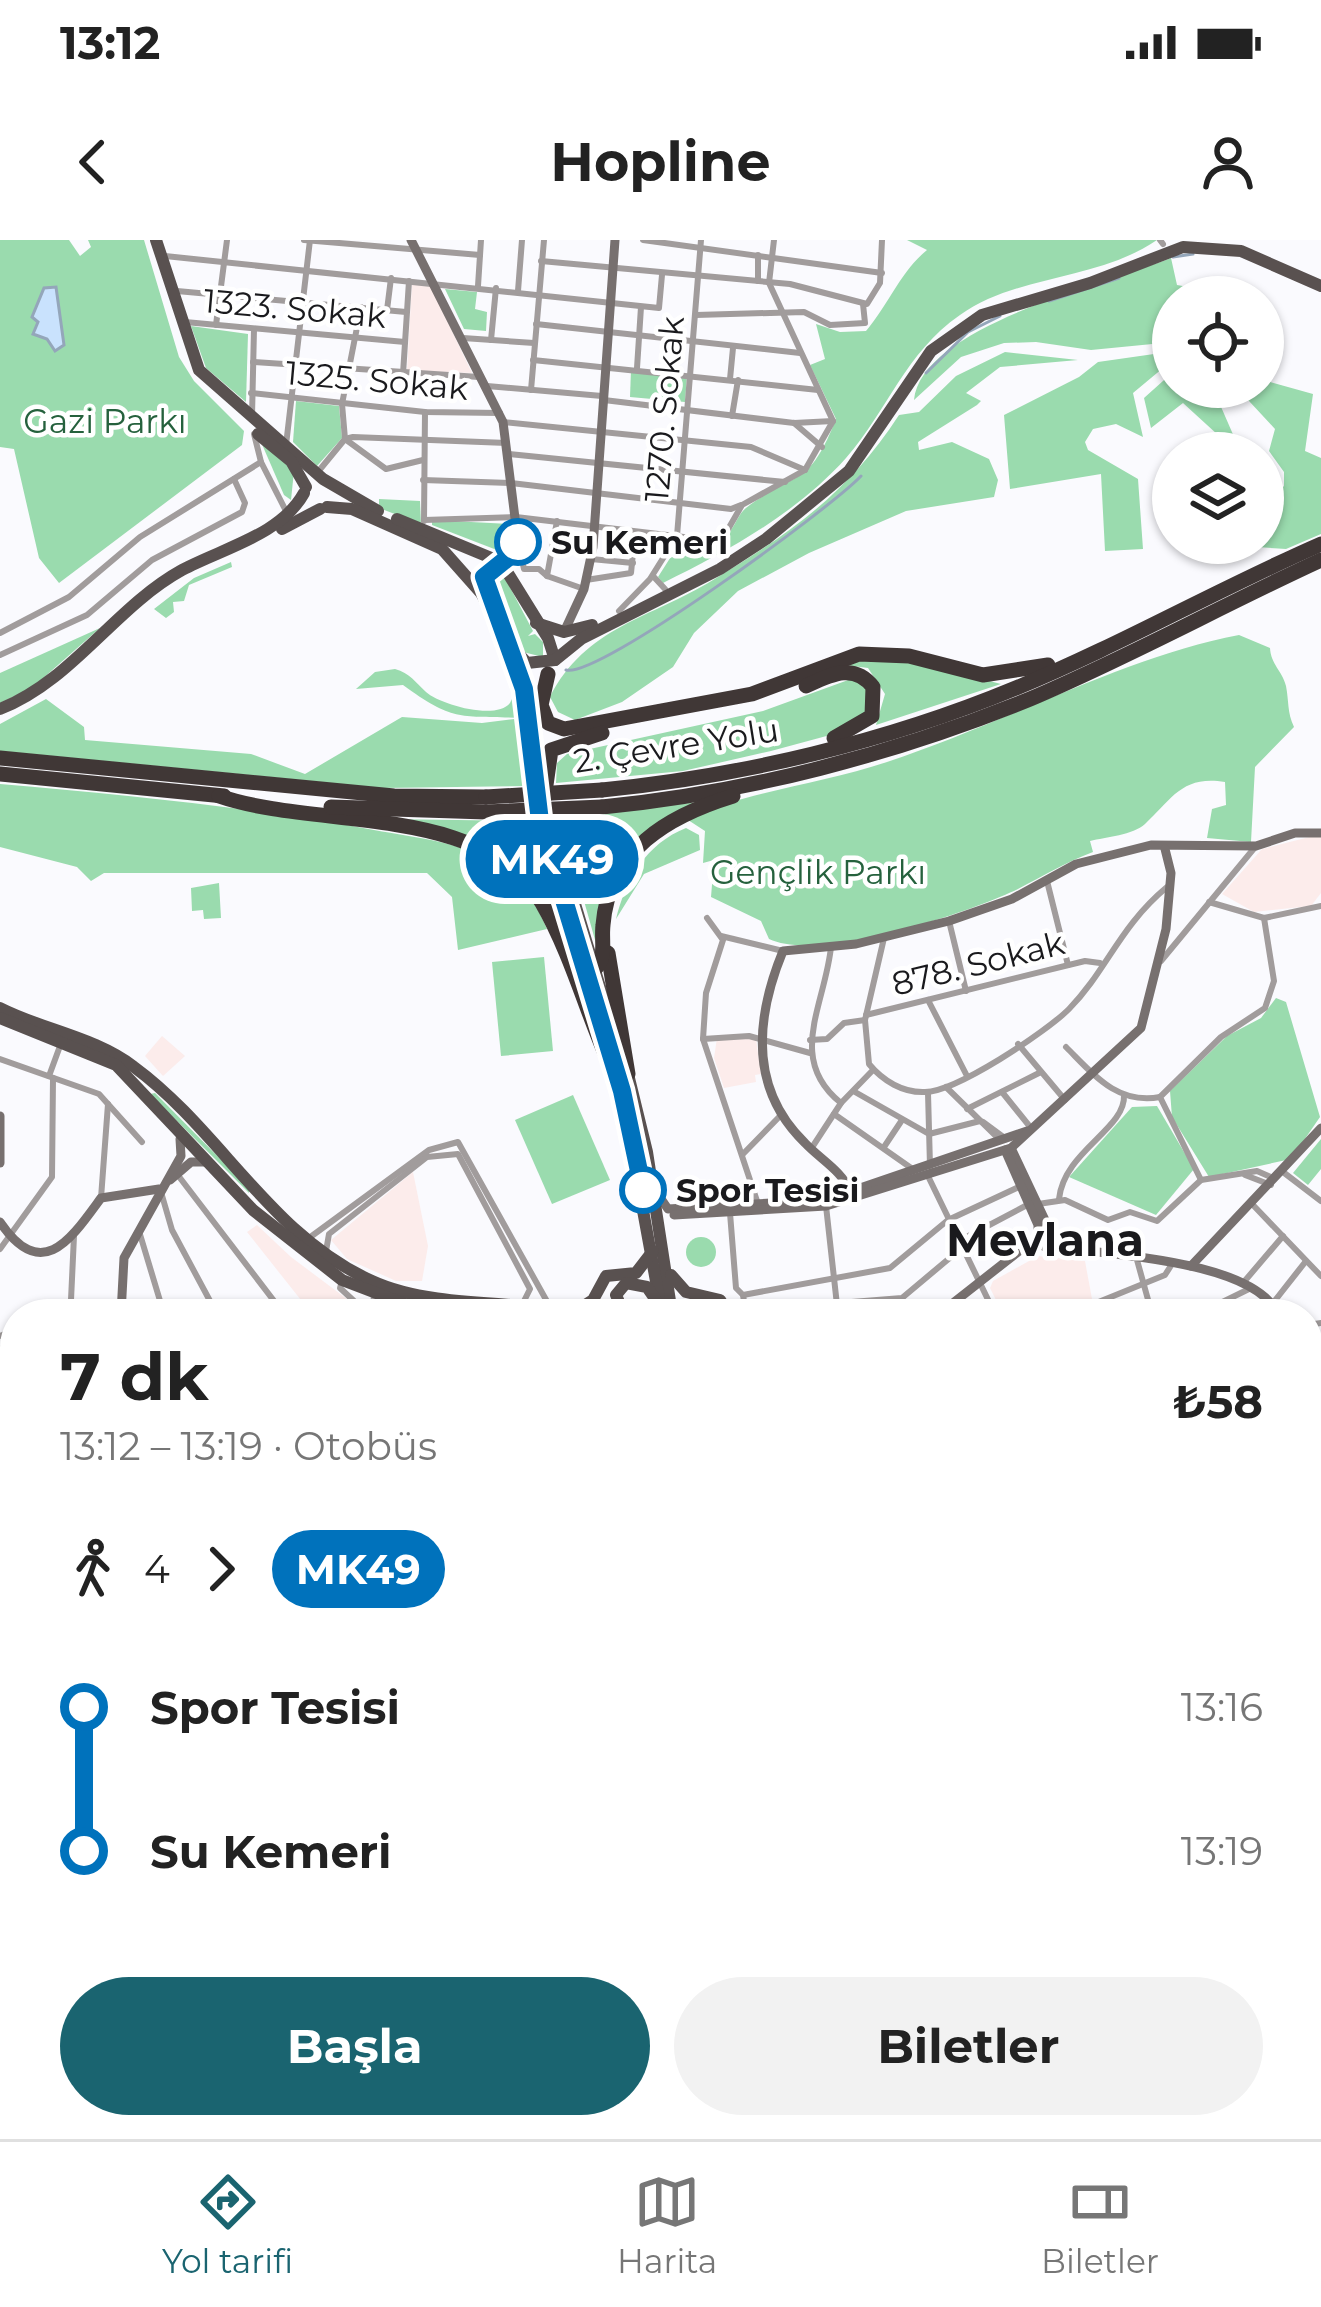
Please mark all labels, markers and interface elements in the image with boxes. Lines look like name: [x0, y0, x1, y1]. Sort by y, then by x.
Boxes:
text: 13:12: [60, 15, 160, 70]
icon: back: [60, 129, 126, 195]
text: Hopline: [550, 129, 771, 195]
icon: person: [1195, 129, 1261, 195]
map controls: [1152, 276, 1284, 564]
button: locate: [1152, 276, 1284, 408]
street label: 1323. Sokak: [202, 280, 388, 336]
street label: 1270. Sokak: [636, 314, 692, 503]
street label: 1325. Sokak: [284, 352, 470, 408]
park label: Gazi Parkı: [23, 401, 187, 441]
button: layers: [1152, 432, 1284, 564]
marker: Su Kemeri: [496, 520, 540, 564]
place label: Su Kemeri: [551, 522, 728, 562]
street label: 2. Çevre Yolu: [571, 709, 781, 781]
line badge: MK49: [468, 820, 636, 898]
text: MK49: [490, 833, 614, 885]
park label: Gençlik Parkı: [710, 852, 926, 892]
street label: 878. Sokak: [888, 922, 1069, 1004]
marker: Spor Tesisi: [621, 1168, 665, 1212]
place label: Spor Tesisi: [676, 1170, 859, 1210]
district label: Mevlana: [946, 1212, 1144, 1267]
text: 7 dk: [60, 1336, 209, 1417]
text: ₺58: [1173, 1374, 1263, 1429]
text: 13:12 – 13:19 · Otobüs: [60, 1422, 437, 1470]
icon: walk: [60, 1536, 126, 1602]
icon: forward: [188, 1536, 254, 1602]
text: MK49: [296, 1543, 421, 1595]
text: 4: [144, 1545, 170, 1593]
text: Spor Tesisi: [150, 1680, 400, 1735]
text: 13:16: [1181, 1683, 1263, 1731]
text: Su Kemeri: [150, 1824, 392, 1879]
text: 13:19: [1181, 1827, 1263, 1875]
button: Başla: [60, 1977, 650, 2115]
button: Biletler: [674, 1977, 1263, 2115]
tab: Yol tarifi: [162, 2169, 293, 2281]
tab: Harita: [617, 2169, 717, 2281]
tab: Biletler: [1041, 2169, 1159, 2281]

